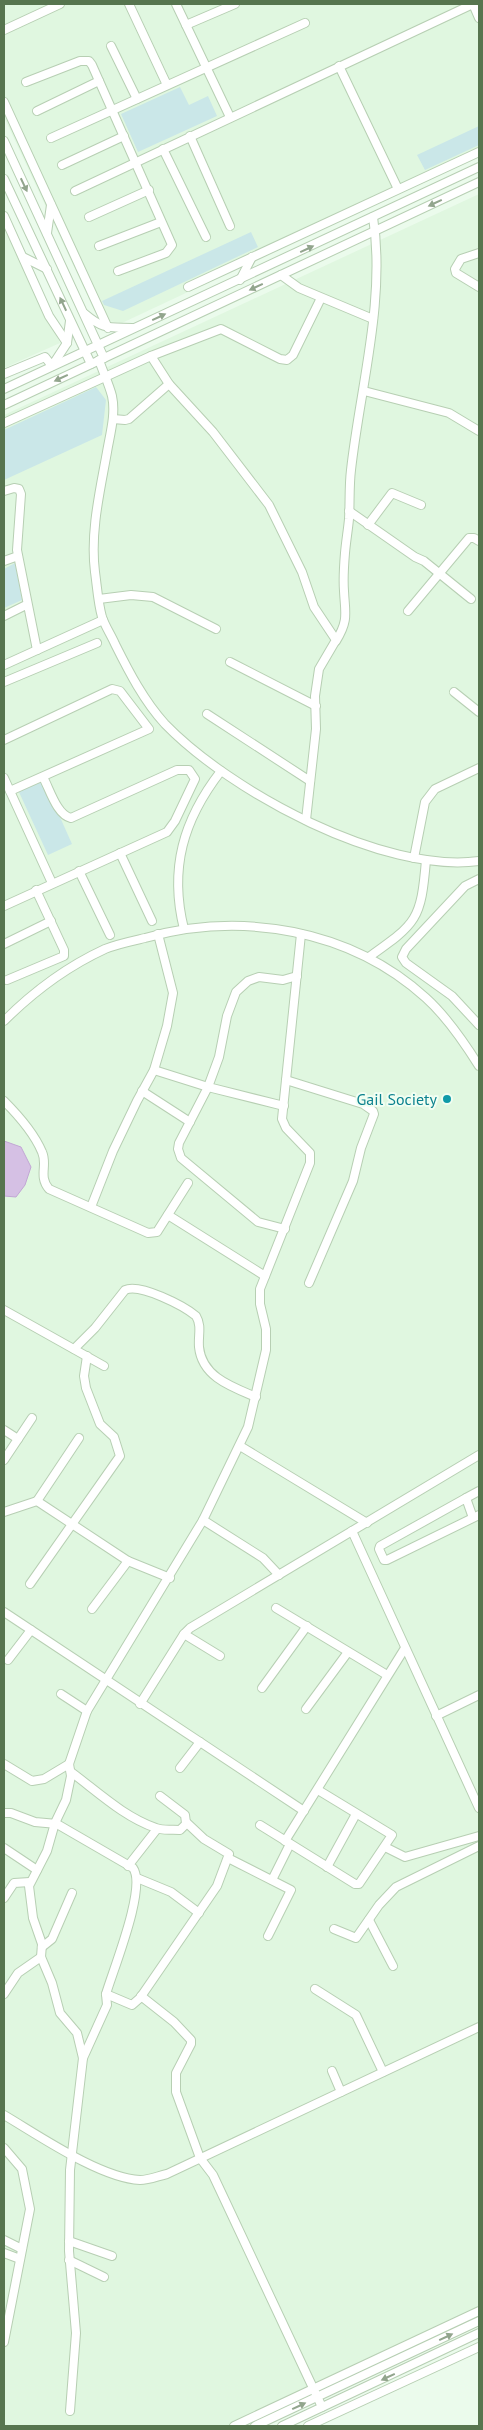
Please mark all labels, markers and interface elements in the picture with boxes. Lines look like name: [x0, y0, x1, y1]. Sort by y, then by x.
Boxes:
one-way arrow: [21, 178, 29, 192]
one-way arrow: [428, 199, 442, 207]
one-way arrow: [300, 244, 314, 252]
one-way arrow: [249, 283, 263, 291]
one-way arrow: [59, 297, 67, 311]
one-way arrow: [152, 313, 166, 321]
one-way arrow: [54, 374, 68, 382]
place label: Gail Society: [356, 1089, 438, 1109]
marker: Gail Society: [441, 1093, 453, 1105]
one-way arrow: [439, 2332, 453, 2340]
one-way arrow: [381, 2373, 395, 2381]
one-way arrow: [292, 2401, 306, 2409]

